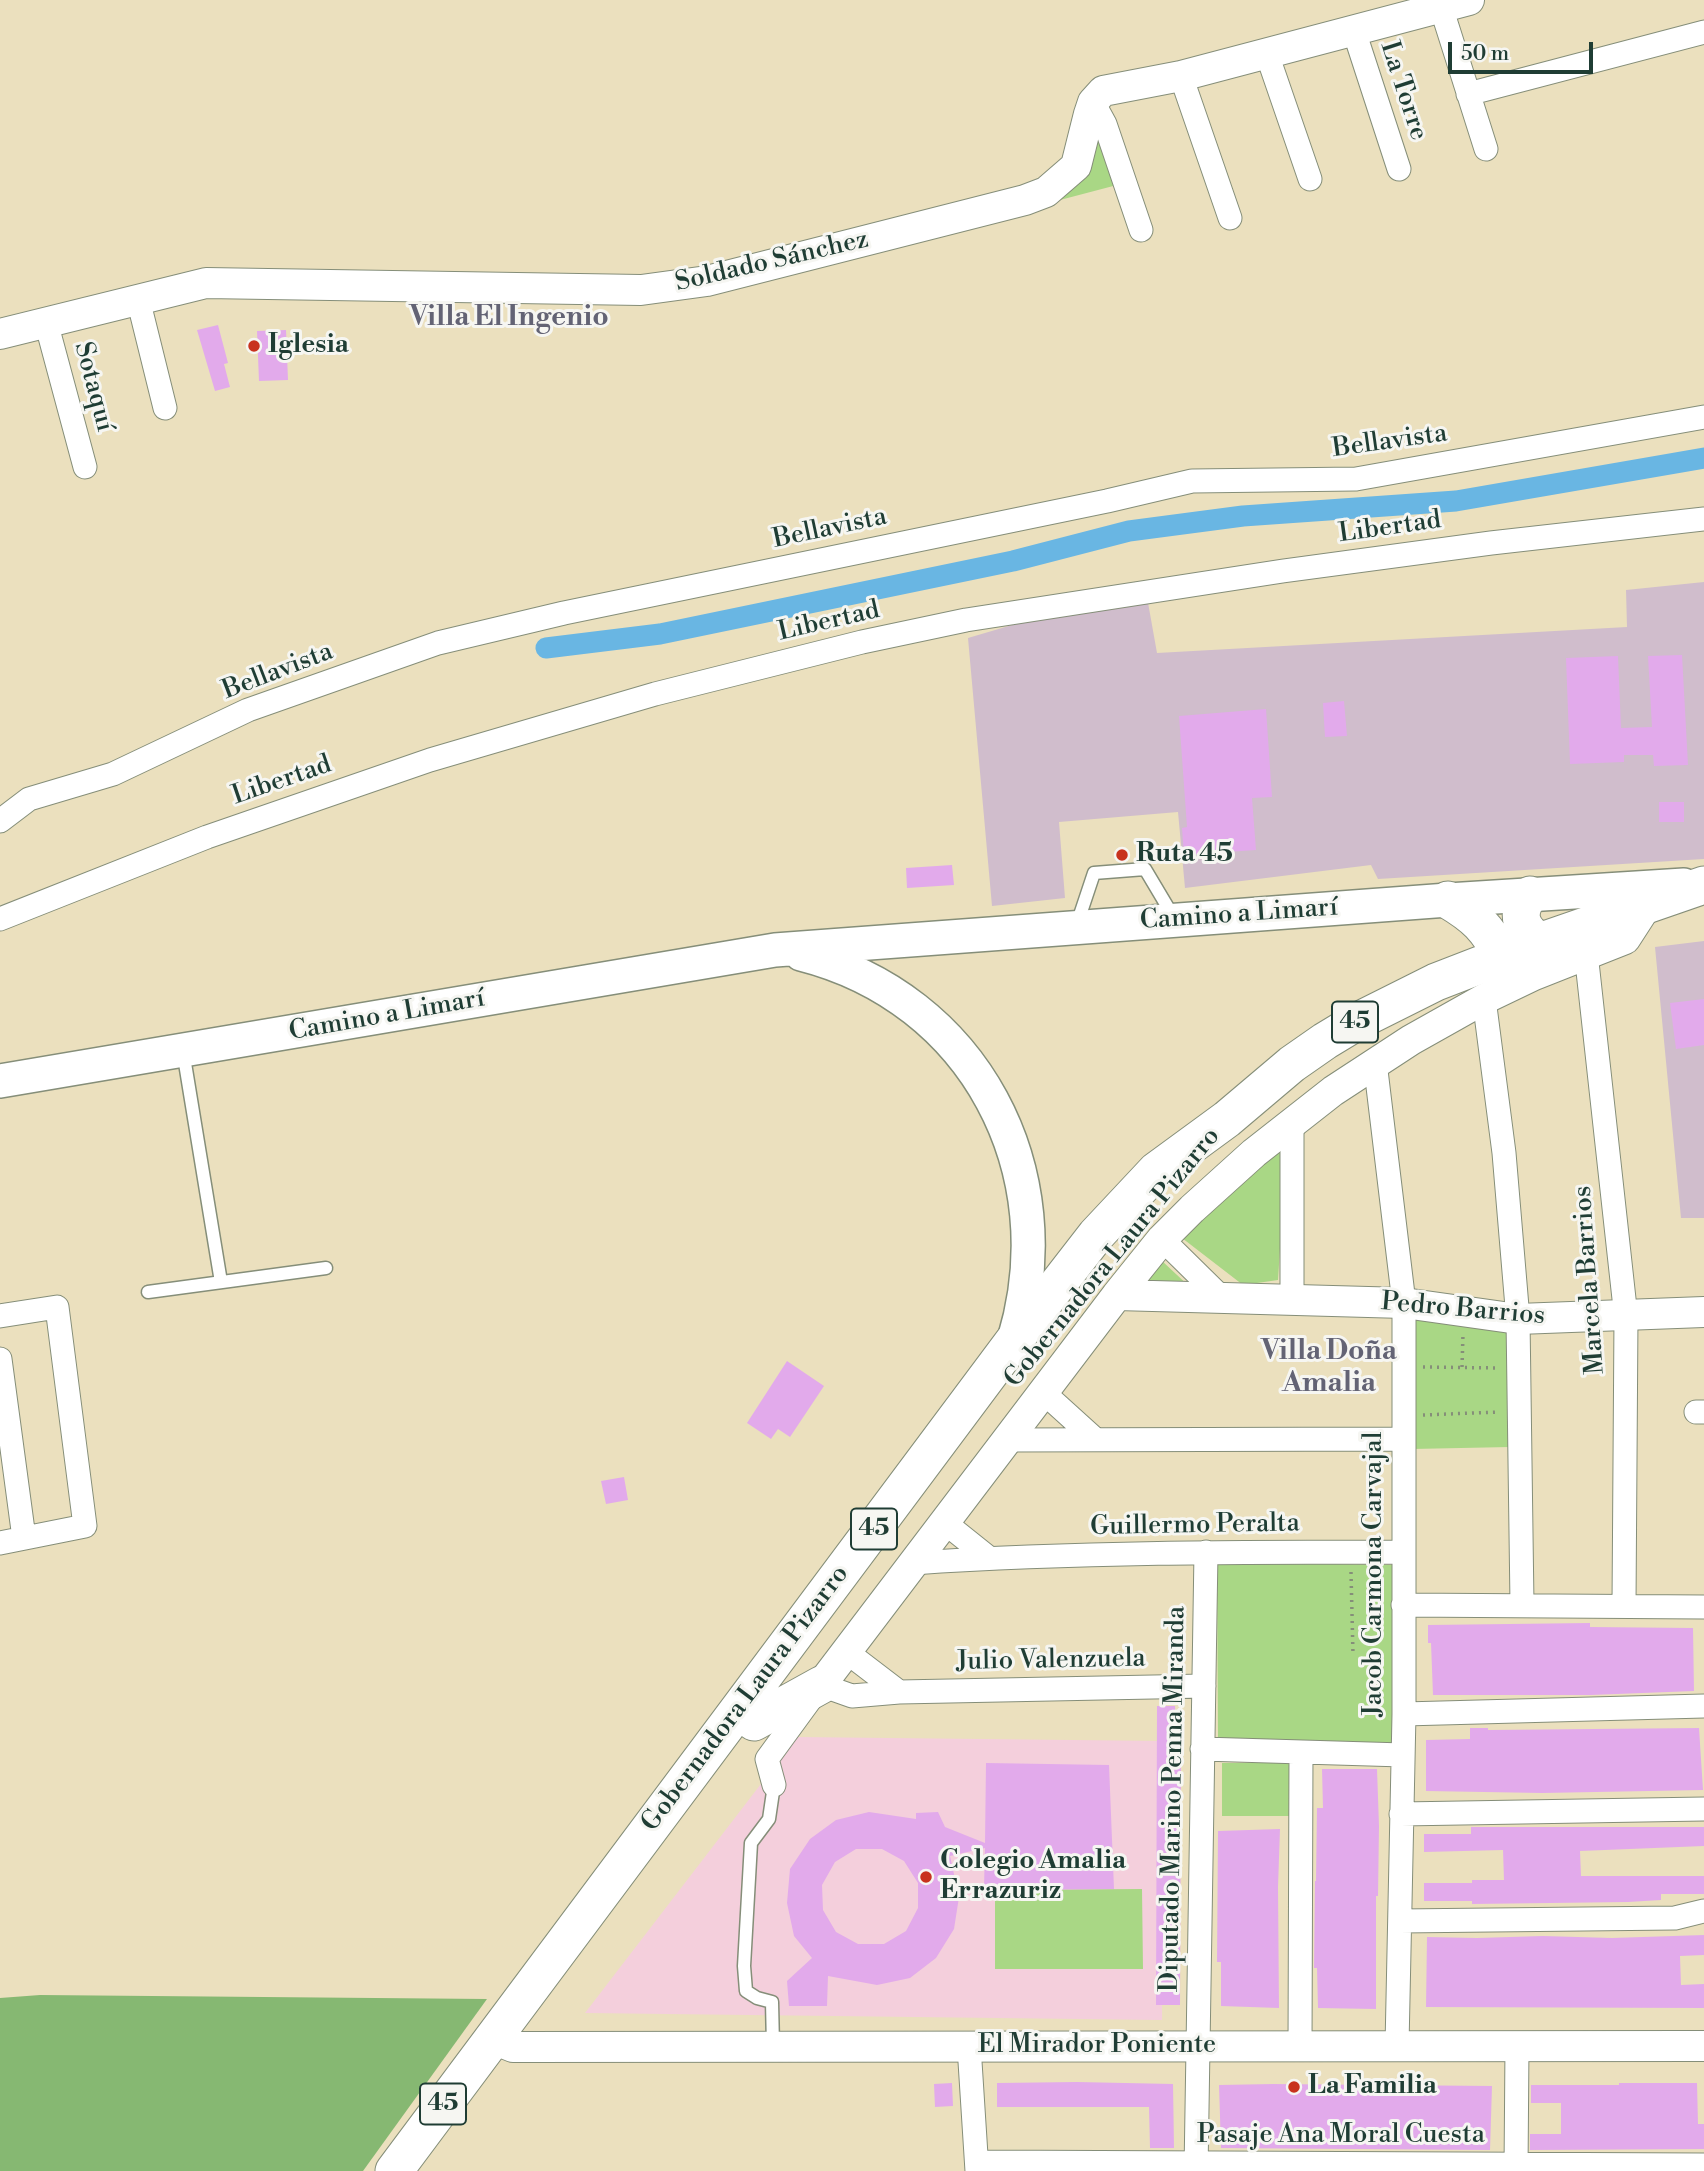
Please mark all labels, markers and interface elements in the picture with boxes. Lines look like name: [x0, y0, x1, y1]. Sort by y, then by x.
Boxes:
scale bar: [1452, 28, 1597, 72]
street label: La Torre: [1372, 38, 1434, 144]
text: 50 m: [1461, 41, 1509, 67]
street label: Soldado Sánchez: [672, 225, 872, 299]
district label: Villa El Ingenio: [409, 301, 609, 335]
place label: Iglesia: [268, 330, 349, 362]
marker: Iglesia: [246, 338, 262, 354]
street label: Sotaquí: [66, 339, 120, 435]
street label: Bellavista: [1331, 419, 1449, 465]
street label: Bellavista: [770, 502, 890, 556]
street label: Libertad: [1337, 505, 1443, 551]
street label: Libertad: [775, 595, 883, 649]
street label: Bellavista: [218, 637, 338, 707]
street label: Libertad: [228, 749, 336, 813]
place label: Ruta 45: [1136, 839, 1233, 871]
marker: Ruta 45: [1114, 847, 1130, 863]
street label: Camino a Limarí: [1139, 893, 1339, 937]
street label: Camino a Limarí: [287, 983, 487, 1049]
road number: 45: [1332, 1002, 1378, 1042]
street label: Gobernadora Laura Pizarro: [999, 1122, 1227, 1394]
street label: Marcela Barrios: [1568, 1185, 1612, 1375]
street label: Pedro Barrios: [1380, 1287, 1546, 1333]
district label: Villa Doña Amalia: [1261, 1335, 1397, 1401]
street label: Jacob Carmona Carvajal: [1359, 1432, 1391, 1716]
road number: 45: [851, 1508, 897, 1549]
street label: Guillermo Peralta: [1090, 1509, 1300, 1543]
street label: Gobernadora Laura Pizarro: [636, 1560, 856, 1838]
street label: Diputado Marino Penna Miranda: [1155, 1606, 1193, 1992]
street label: Julio Valenzuela: [956, 1644, 1146, 1678]
place label: Colegio Amalia Errazuriz: [940, 1846, 1126, 1908]
marker: Colegio Amalia Errazuriz: [918, 1869, 934, 1885]
street label: El Mirador Poniente: [978, 2030, 1216, 2062]
place label: La Familia: [1308, 2071, 1437, 2103]
marker: La Familia: [1286, 2079, 1302, 2095]
road number: 45: [420, 2084, 466, 2124]
street label: Pasaje Ana Moral Cuesta: [1197, 2120, 1485, 2152]

